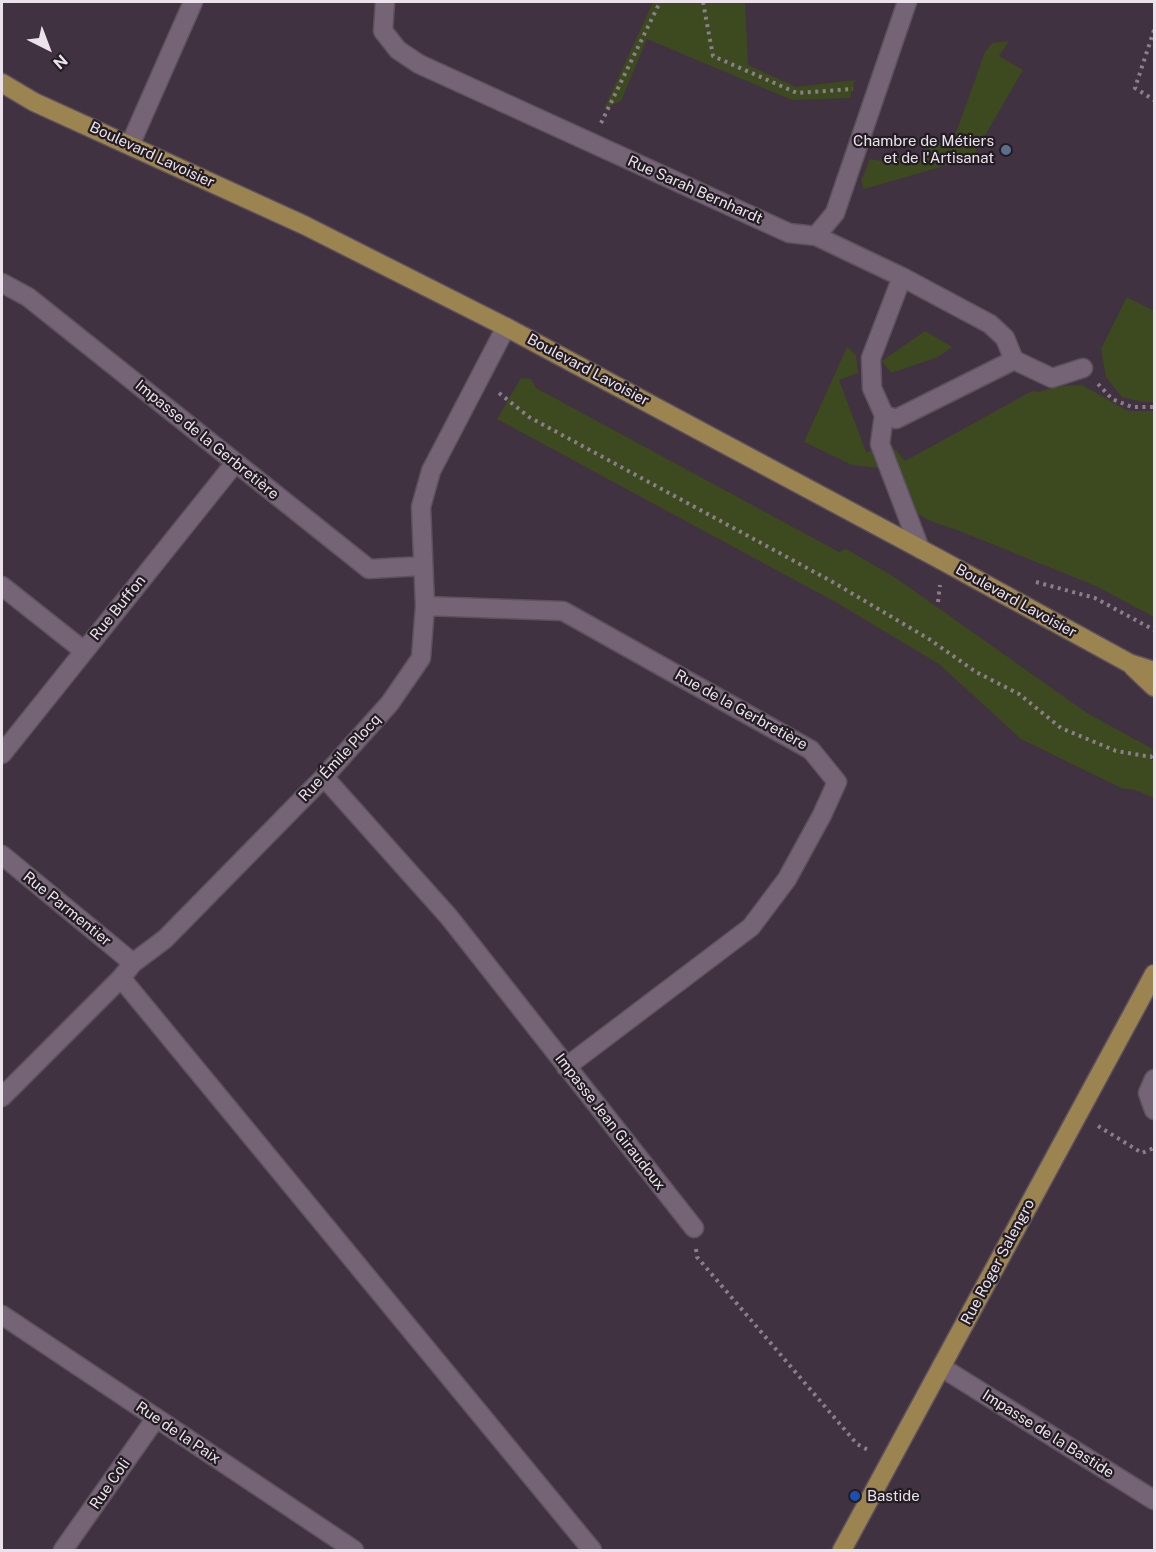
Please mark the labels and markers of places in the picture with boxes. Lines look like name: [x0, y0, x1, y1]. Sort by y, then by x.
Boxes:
place label: Chambre de Métiers et de l'Artisanat: [853, 132, 994, 167]
marker: Chambre de Métiers et de l'Artisanat: [999, 143, 1013, 157]
place label: Bastide: [867, 1487, 920, 1505]
marker: Bastide: [848, 1489, 862, 1503]

